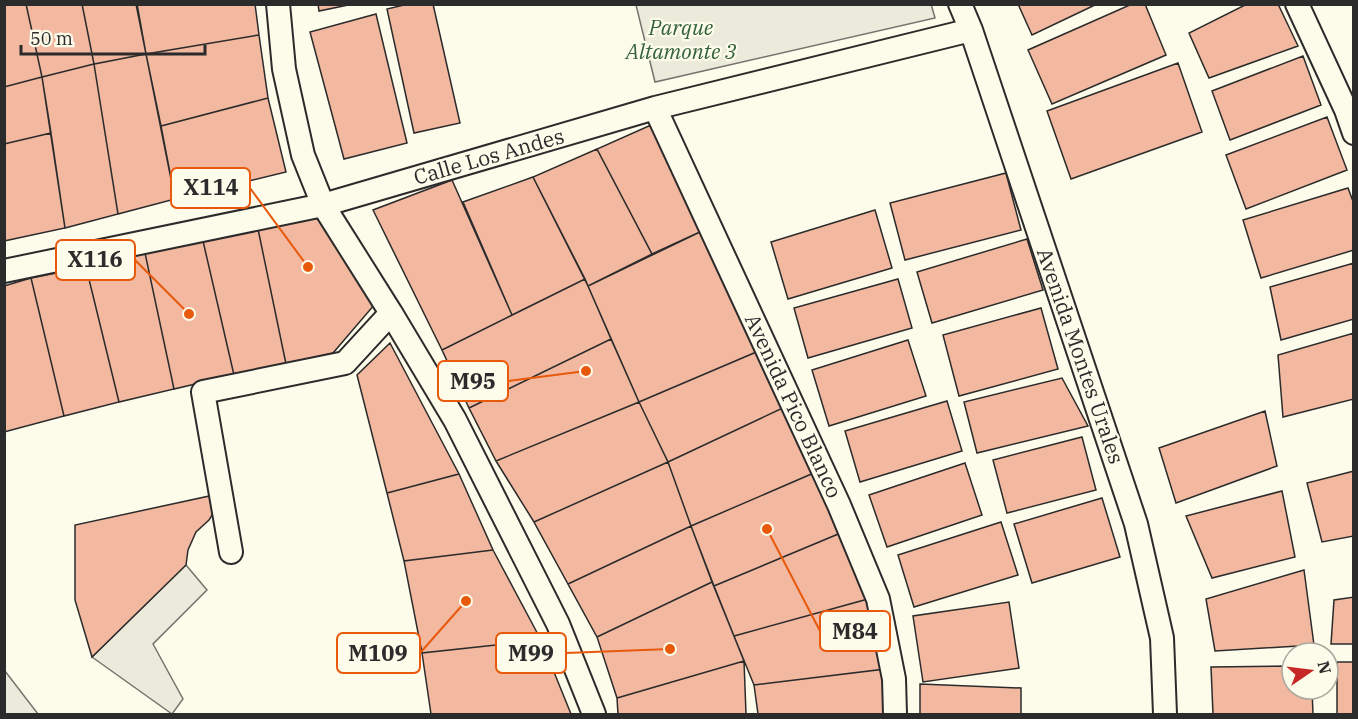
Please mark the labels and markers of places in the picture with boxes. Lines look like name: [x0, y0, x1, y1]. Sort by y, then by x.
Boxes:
callout: X114: [171, 168, 250, 208]
callout: X116: [56, 240, 135, 280]
callout: M95: [438, 361, 508, 401]
callout: M84: [820, 611, 890, 651]
callout: M109: [337, 633, 420, 673]
callout: M99: [496, 633, 566, 673]

